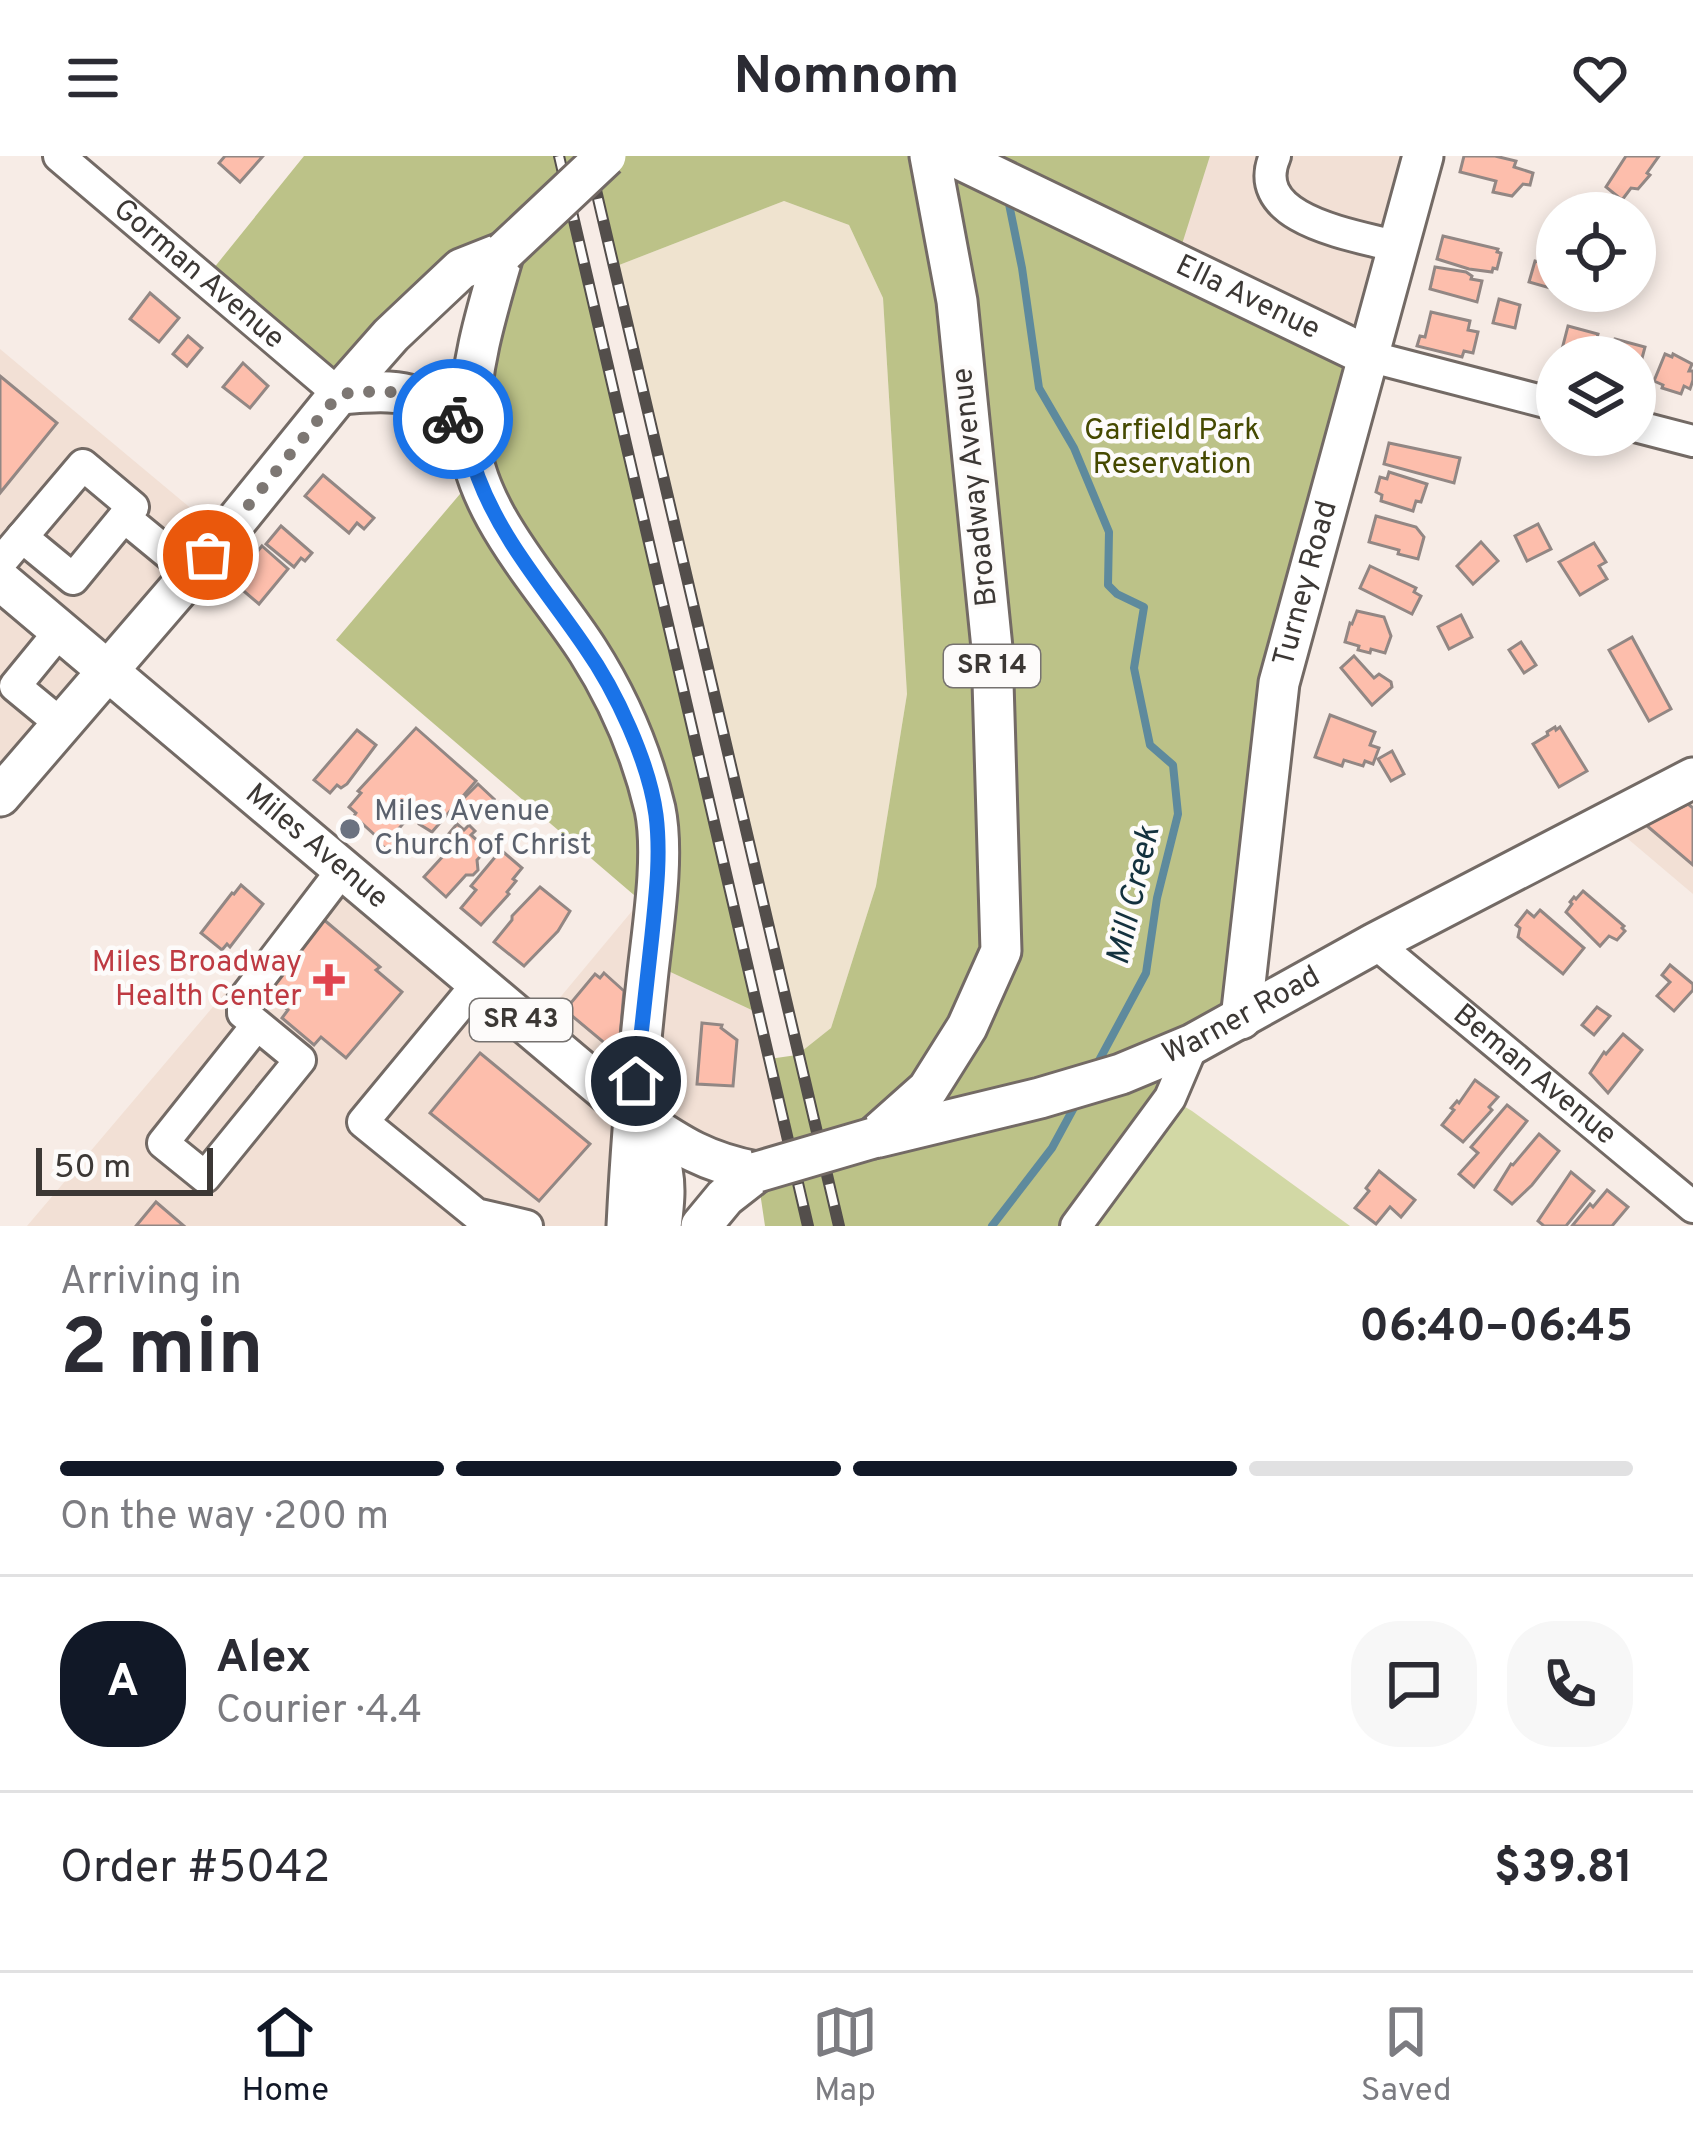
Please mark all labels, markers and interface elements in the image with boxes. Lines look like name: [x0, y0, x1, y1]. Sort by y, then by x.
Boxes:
text: Nomnom: [733, 44, 960, 113]
icon: menu: [60, 45, 126, 111]
icon: heart: [1567, 45, 1633, 111]
street label: Gorman Avenue: [105, 191, 292, 358]
map controls: [1536, 192, 1656, 456]
button: locate: [1536, 192, 1656, 312]
street label: Ella Avenue: [1169, 248, 1326, 348]
button: layers: [1536, 336, 1656, 456]
courier: [393, 359, 513, 479]
street label: Broadway Avenue: [945, 366, 1007, 608]
icon: bike: [420, 386, 486, 452]
park label: Garfield Park Reservation: [1084, 413, 1260, 484]
street label: Turney Road: [1266, 497, 1346, 671]
pin: [157, 504, 259, 606]
icon: bag: [175, 522, 241, 588]
road number: SR 14: [944, 645, 1040, 687]
street label: Miles Avenue: [237, 776, 396, 918]
place label: Miles Avenue Church of Christ: [374, 794, 592, 865]
marker: Miles Avenue Church of Christ: [337, 816, 363, 842]
water label: Mill Creek: [1099, 821, 1172, 969]
place label: Miles Broadway Health Center: [92, 945, 302, 1016]
street label: Warner Road: [1157, 958, 1327, 1073]
marker: Miles Broadway Health Center: [313, 964, 345, 996]
street label: Beman Avenue: [1445, 997, 1623, 1154]
road number: SR 43: [470, 999, 572, 1041]
pin: [585, 1030, 687, 1132]
icon: home: [603, 1048, 669, 1114]
scale bar: [36, 1142, 213, 1195]
text: 50 m: [54, 1148, 131, 1190]
text: Arriving in: [60, 1259, 242, 1308]
text: 06:40–06:45: [1359, 1300, 1633, 1357]
text: 2 min: [60, 1303, 264, 1402]
text: On the way · 200 m: [60, 1494, 389, 1543]
button: chat: [1351, 1621, 1477, 1747]
button: phone: [1507, 1621, 1633, 1747]
text: Alex: [216, 1631, 311, 1688]
text: A: [107, 1655, 139, 1712]
text: Courier · 4.4: [216, 1688, 422, 1737]
text: Order #5042: [60, 1841, 330, 1898]
text: $39.81: [1494, 1841, 1633, 1898]
tab: Home: [241, 1999, 329, 2113]
tab: Map: [812, 1999, 878, 2113]
tab: Saved: [1361, 1999, 1452, 2113]

